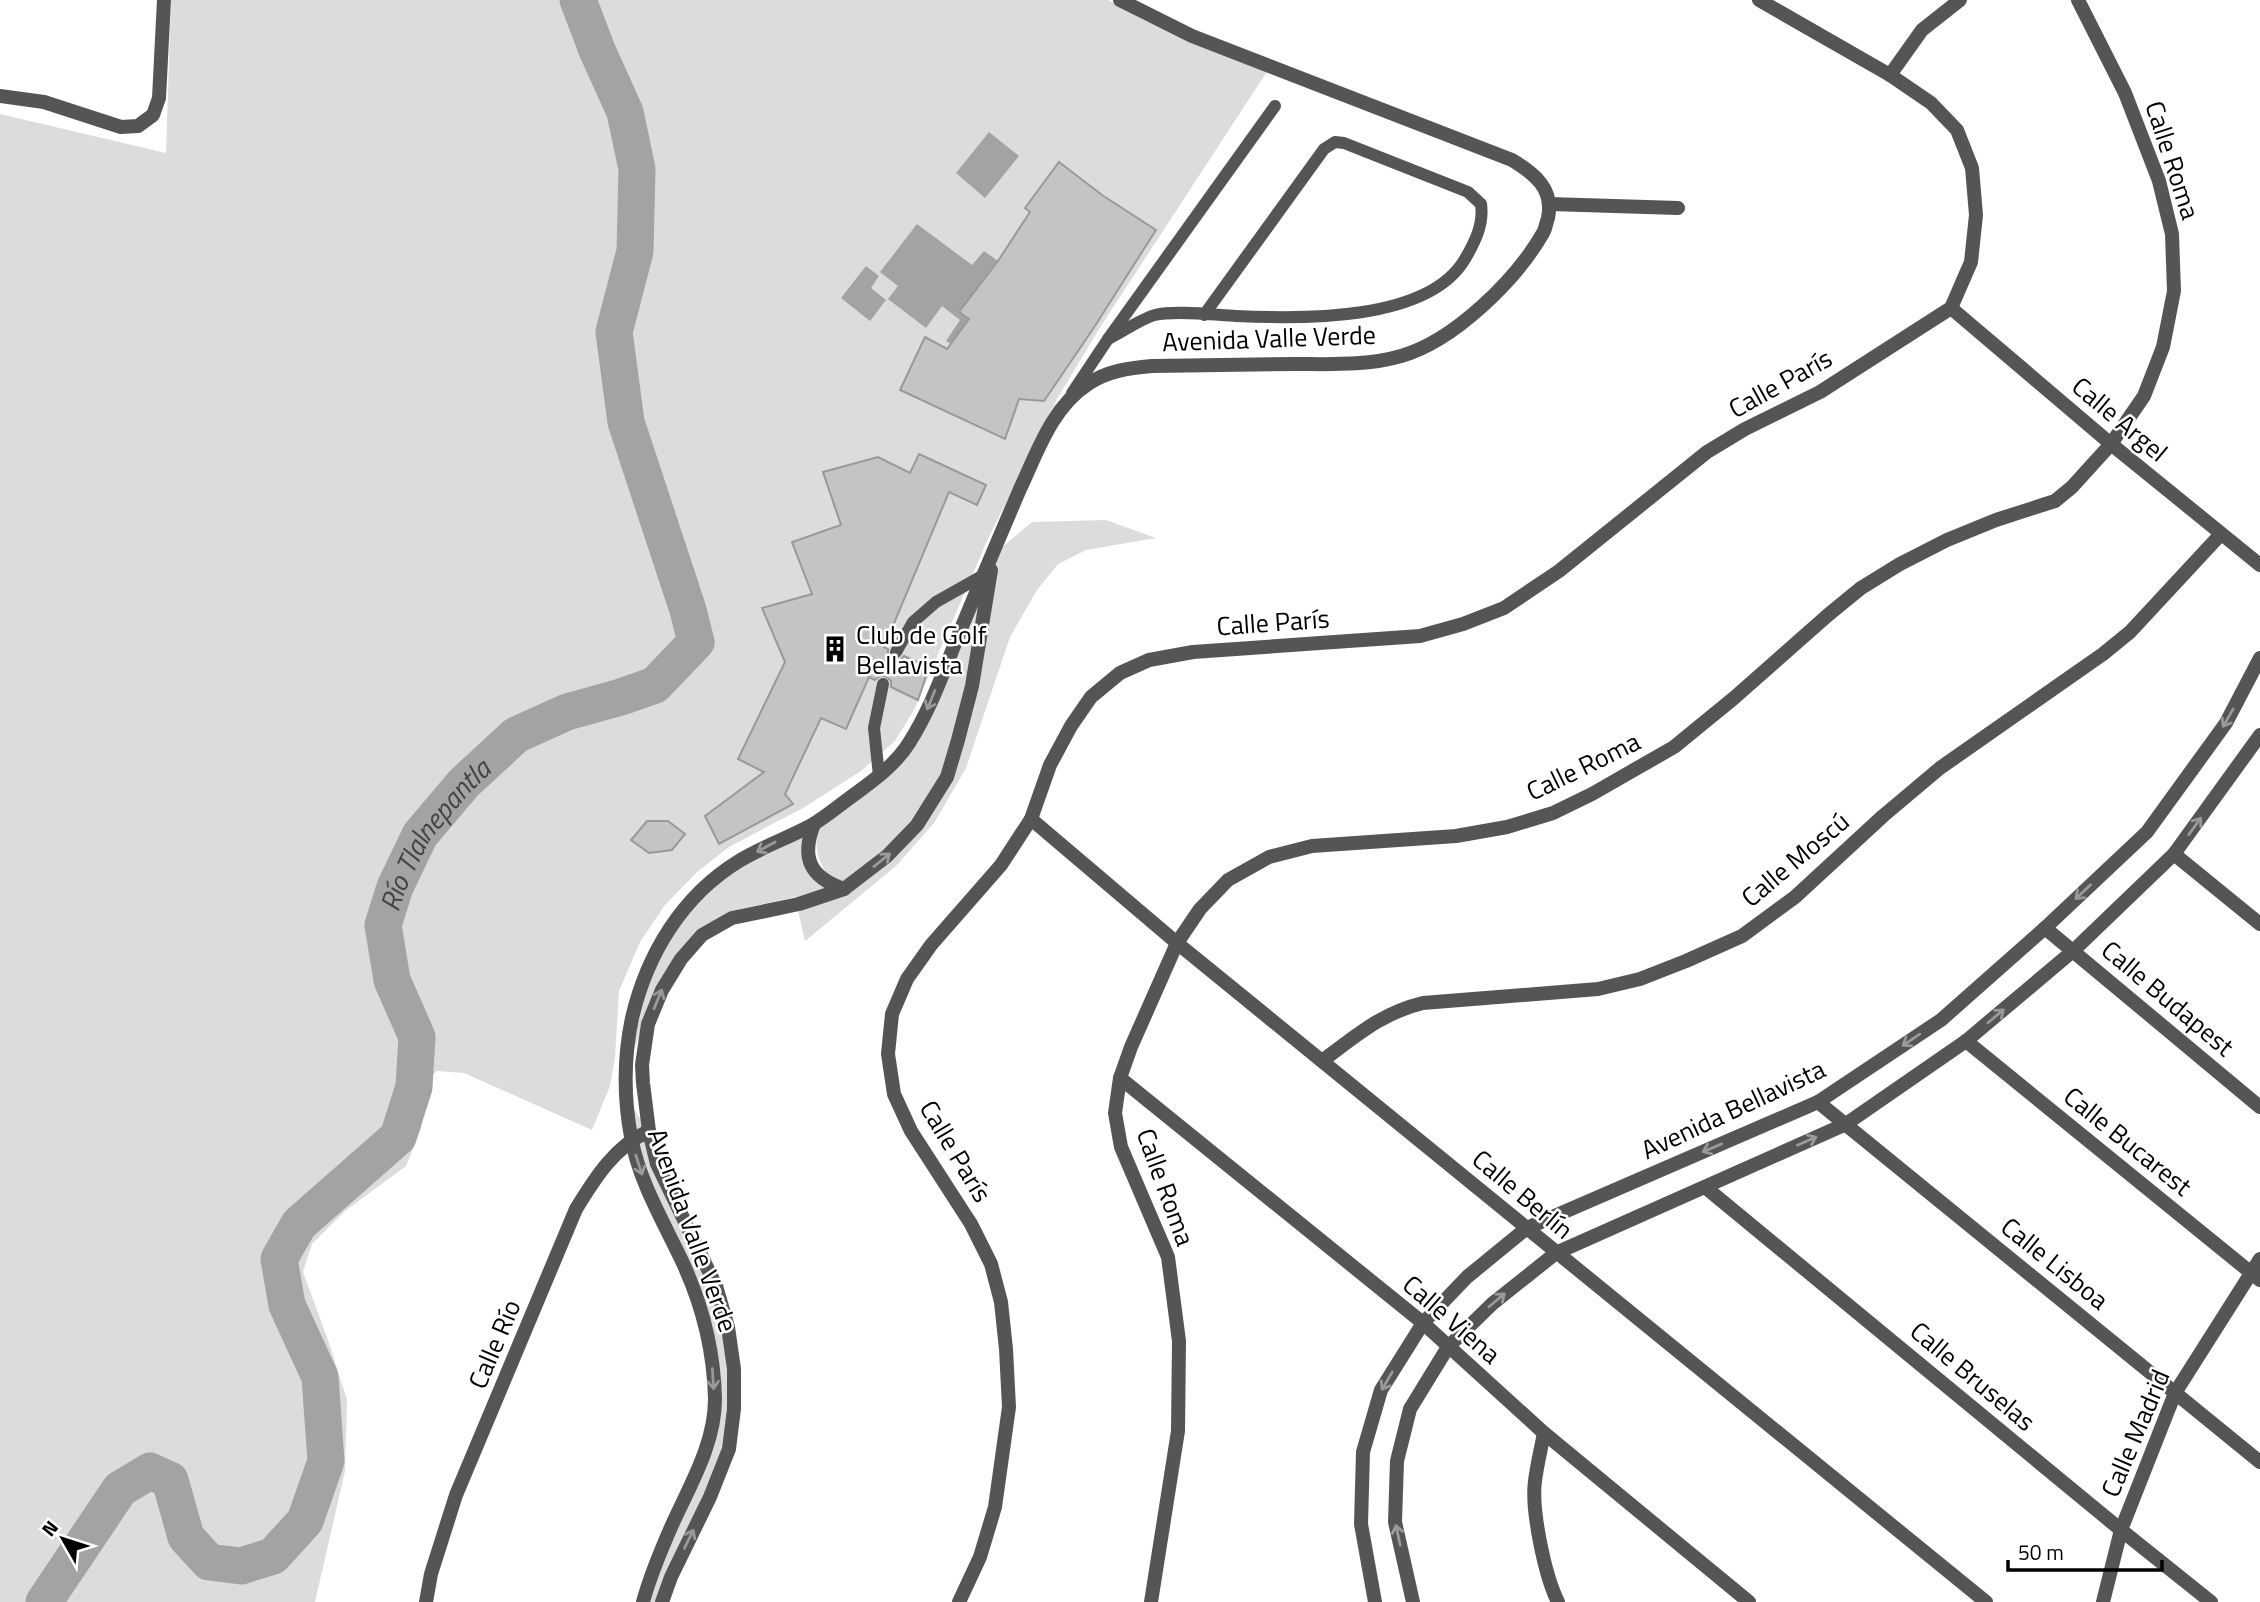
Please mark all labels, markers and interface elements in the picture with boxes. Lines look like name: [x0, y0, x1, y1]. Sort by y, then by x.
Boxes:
street label: Calle Roma: [2136, 96, 2210, 224]
street label: Avenida Valle Verde: [1161, 315, 1377, 361]
street label: Calle París: [1721, 339, 1839, 427]
street label: Calle Argel: [2063, 367, 2177, 471]
street label: Calle París: [1215, 599, 1331, 645]
place label: Club de Golf Bellavista: [856, 615, 987, 684]
building icon: Club de Golf Bellavista: [820, 634, 850, 664]
one-way arrow: [924, 689, 937, 710]
one-way arrow: [2221, 707, 2235, 727]
street label: Calle Roma: [1519, 722, 1647, 810]
water label: Río Tlalnepantla: [367, 746, 501, 916]
street label: Calle Moscú: [1732, 802, 1858, 916]
one-way arrow: [2187, 816, 2202, 835]
one-way arrow: [756, 840, 776, 854]
one-way arrow: [873, 852, 891, 868]
one-way arrow: [2074, 884, 2092, 900]
street label: Calle Budapest: [2093, 931, 2243, 1065]
one-way arrow: [653, 989, 666, 1010]
one-way arrow: [1986, 1008, 2004, 1024]
one-way arrow: [1902, 1033, 1921, 1047]
street label: Avenida Bellavista: [1635, 1049, 1831, 1169]
street label: Calle Bucarest: [2055, 1077, 2201, 1205]
street label: Calle París: [910, 1092, 1002, 1210]
street label: Avenida Valle Verde: [638, 1123, 748, 1337]
street label: Calle Roma: [1127, 1123, 1205, 1251]
one-way arrow: [1796, 1134, 1817, 1147]
street label: Calle Berlín: [1464, 1140, 1582, 1248]
one-way arrow: [1701, 1142, 1723, 1155]
one-way arrow: [634, 1154, 646, 1176]
street label: Calle Lisboa: [1993, 1207, 2117, 1319]
street label: Calle Viena: [1394, 1265, 1510, 1373]
one-way arrow: [1488, 1292, 1506, 1308]
street label: Calle Río: [458, 1293, 530, 1395]
street label: Calle Bruselas: [1902, 1312, 2044, 1440]
street label: Calle Madrid: [2091, 1363, 2179, 1503]
one-way arrow: [707, 1367, 720, 1390]
one-way arrow: [1380, 1371, 1394, 1391]
north arrow: [28, 1504, 98, 1574]
text: N: [34, 1514, 65, 1542]
one-way arrow: [1391, 1524, 1405, 1547]
scale bar: [2008, 1528, 2162, 1572]
one-way arrow: [683, 1529, 696, 1550]
text: 50 m: [2018, 1536, 2064, 1568]

